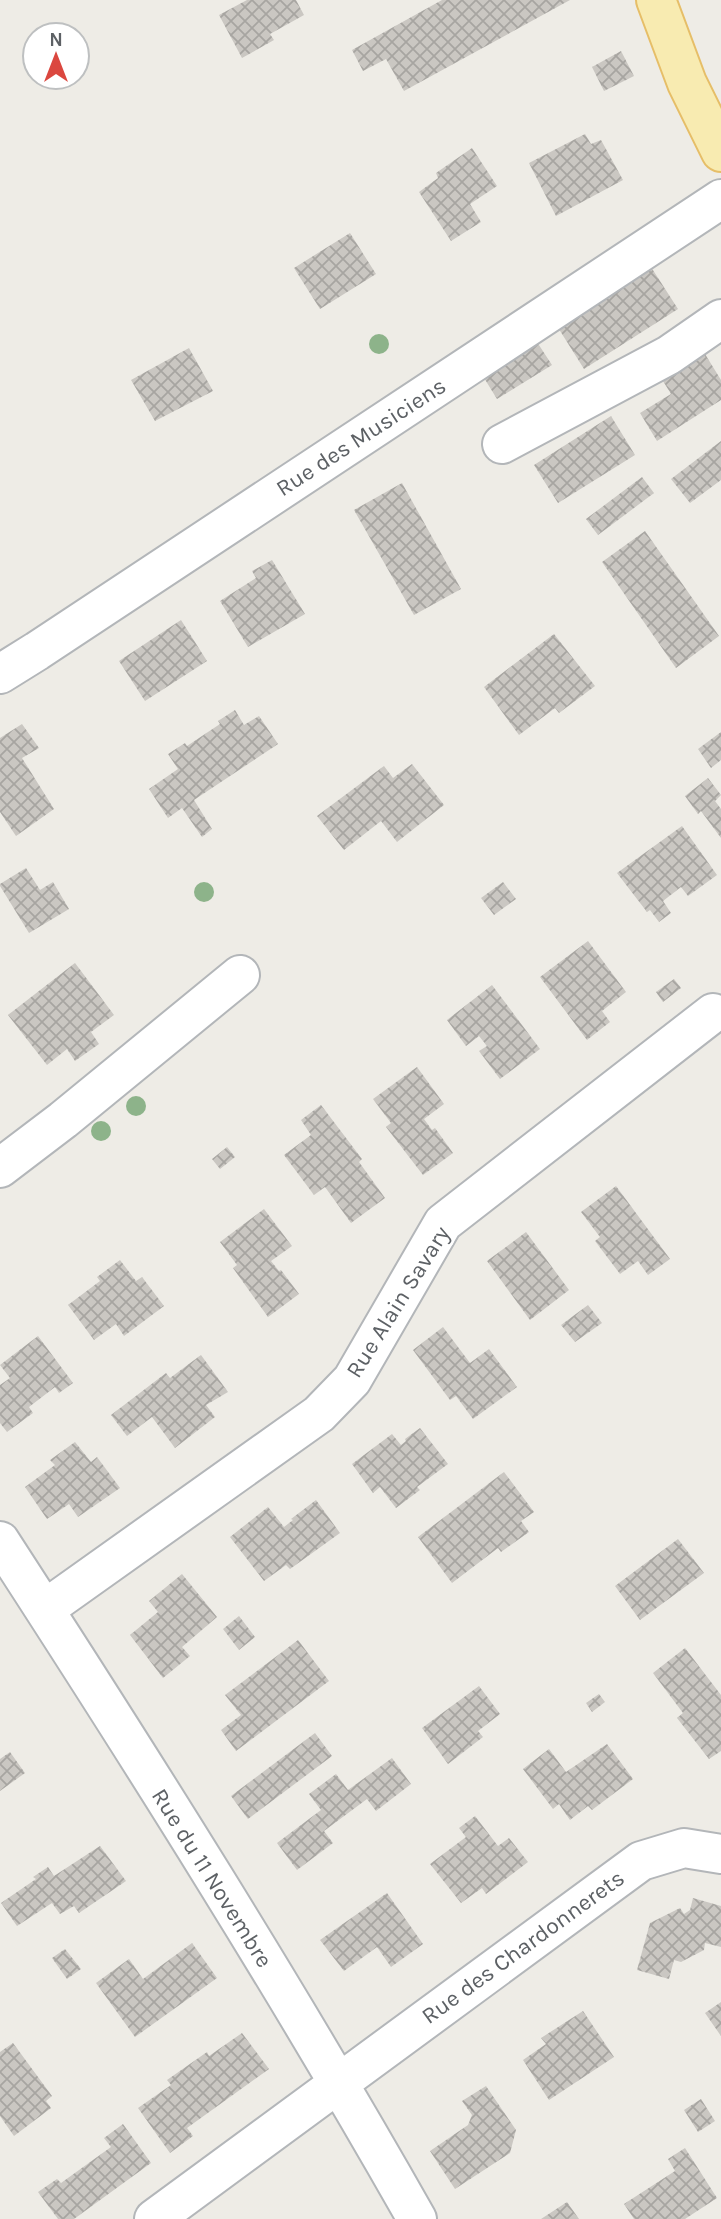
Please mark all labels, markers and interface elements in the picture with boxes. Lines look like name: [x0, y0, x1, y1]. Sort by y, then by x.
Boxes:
north arrow: [21, 21, 91, 91]
text: N: [49, 29, 63, 51]
street label: Rue des Musiciens: [271, 372, 451, 502]
street label: Rue Alain Savary: [341, 1221, 456, 1383]
street label: Rue du 11 Novembre: [146, 1784, 278, 1972]
street label: Rue des Chardonnerets: [416, 1864, 630, 2030]

